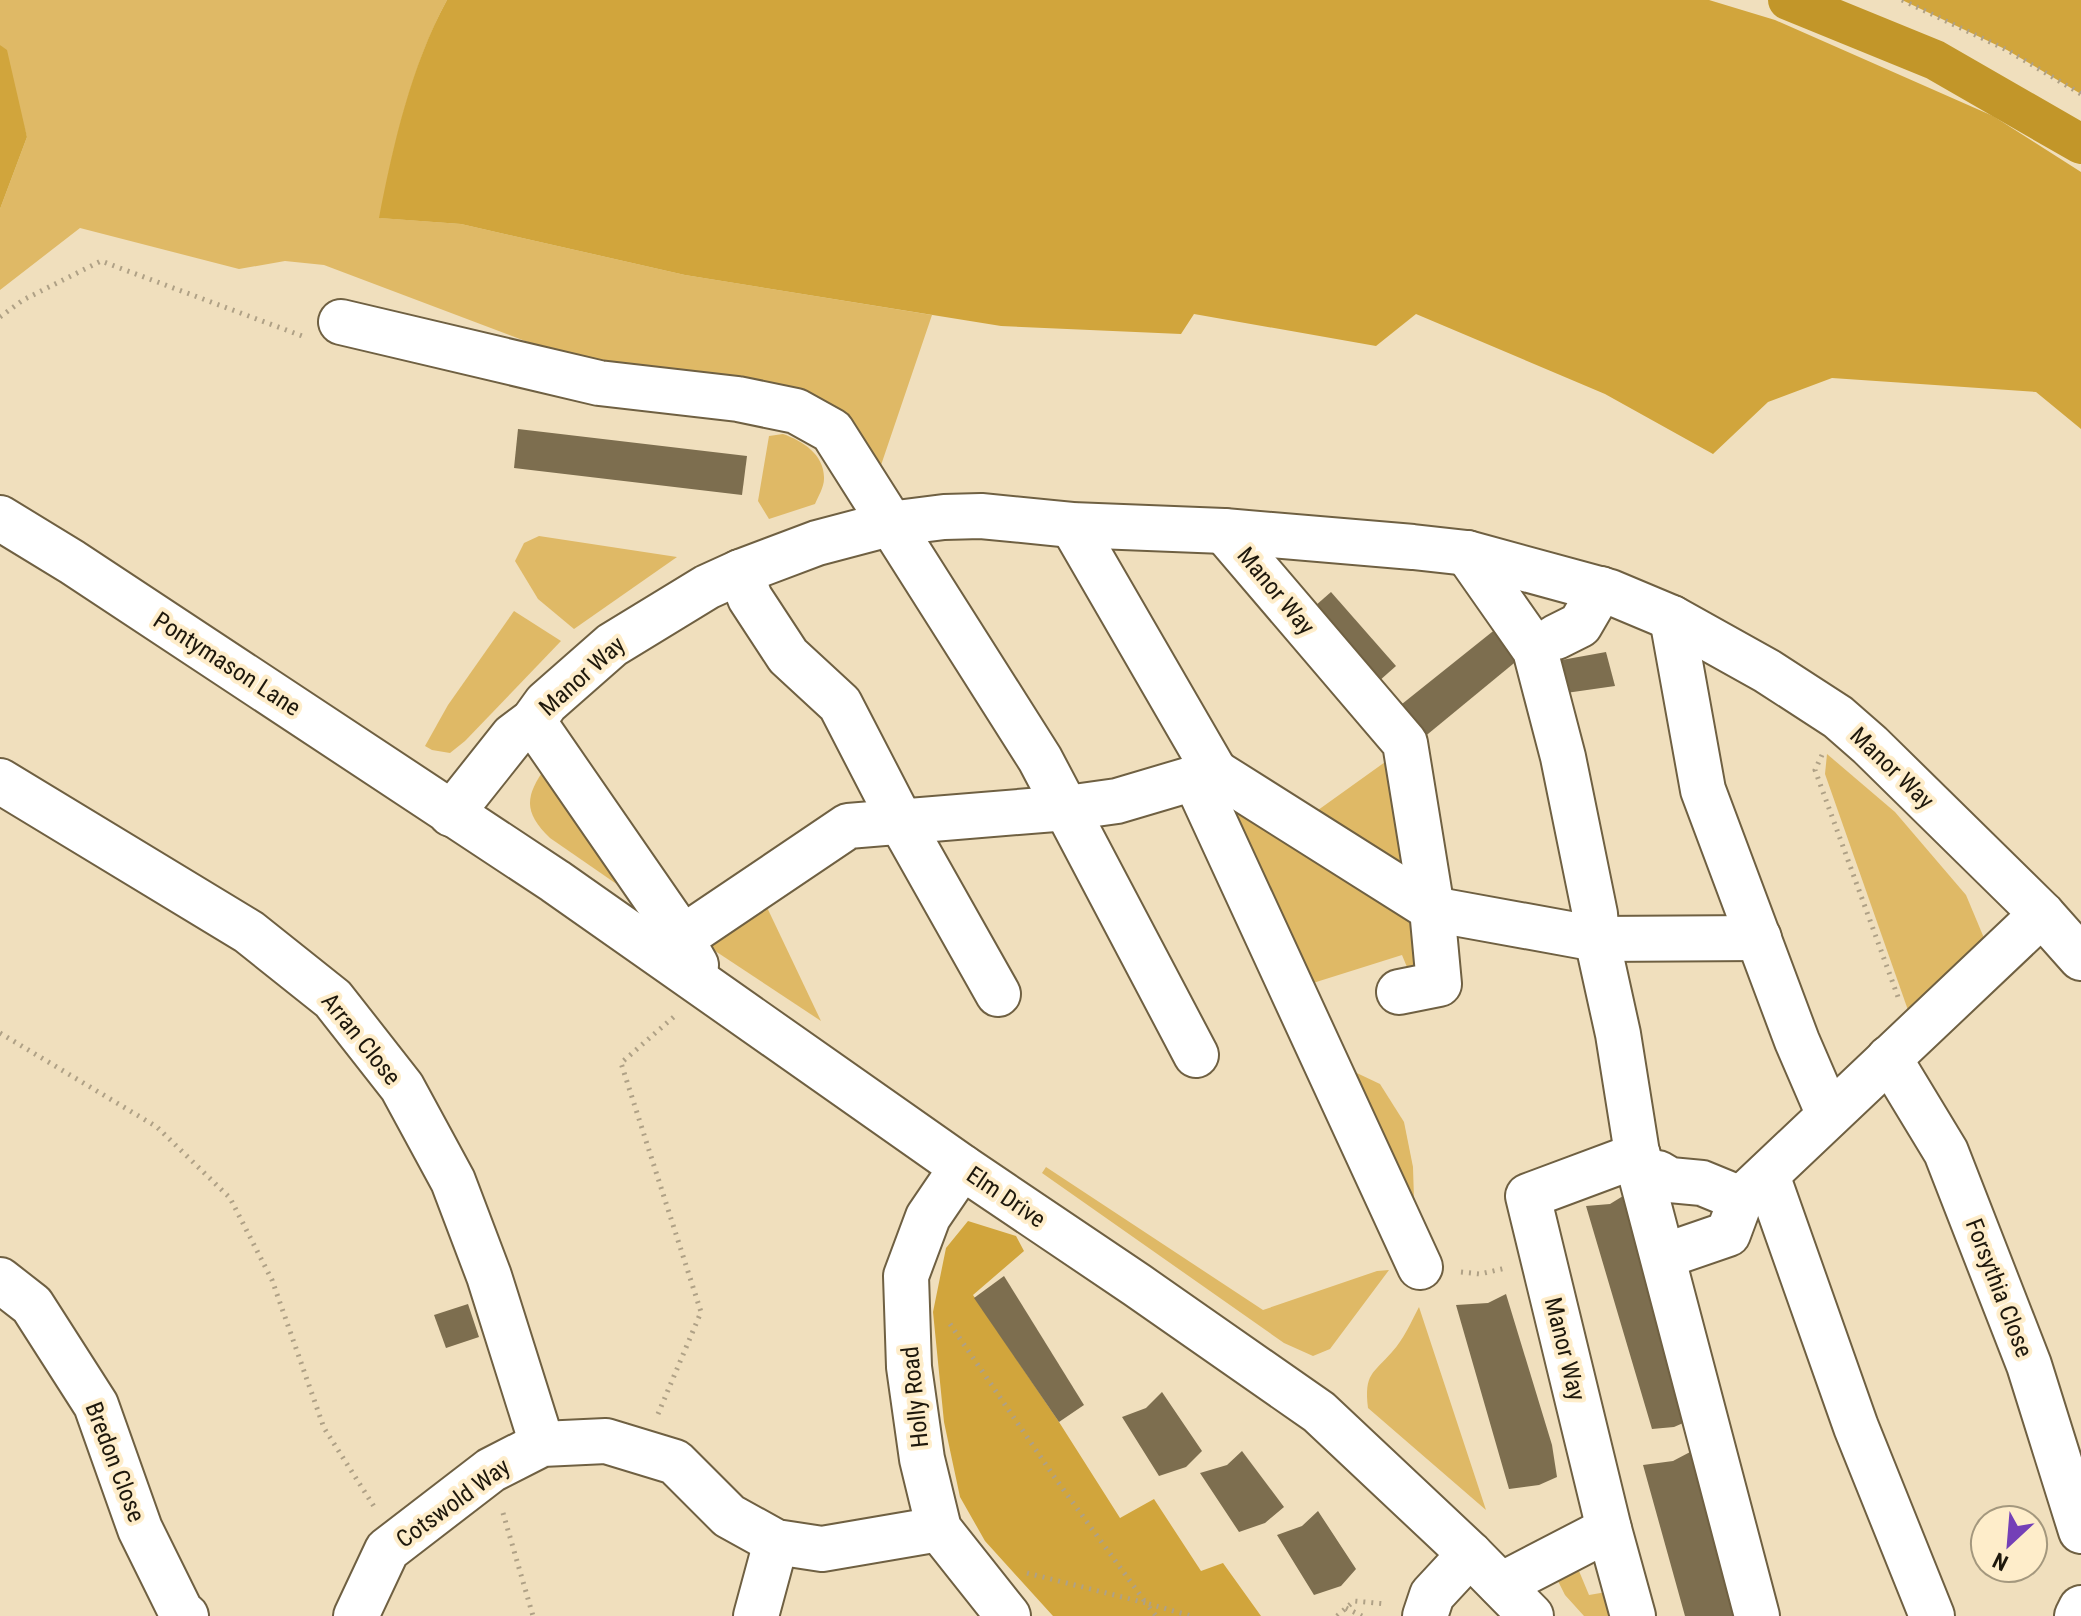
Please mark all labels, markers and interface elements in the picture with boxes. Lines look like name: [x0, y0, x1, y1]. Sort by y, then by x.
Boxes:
street label: Manor Way: [1231, 542, 1321, 640]
street label: Pontymason Lane: [148, 606, 306, 722]
street label: Manor Way: [533, 630, 631, 722]
street label: Manor Way: [1844, 721, 1940, 815]
street label: Arran Close: [316, 987, 406, 1091]
street label: Elm Drive: [961, 1161, 1051, 1233]
street label: Forsythia Close: [1960, 1215, 2038, 1361]
street label: Manor Way: [1539, 1295, 1591, 1403]
street label: Holly Road: [896, 1345, 934, 1449]
street label: Bredon Close: [79, 1398, 151, 1526]
street label: Cotswold Way: [391, 1452, 515, 1554]
north arrow: [1969, 1504, 2049, 1584]
text: N: [1989, 1547, 2012, 1576]

